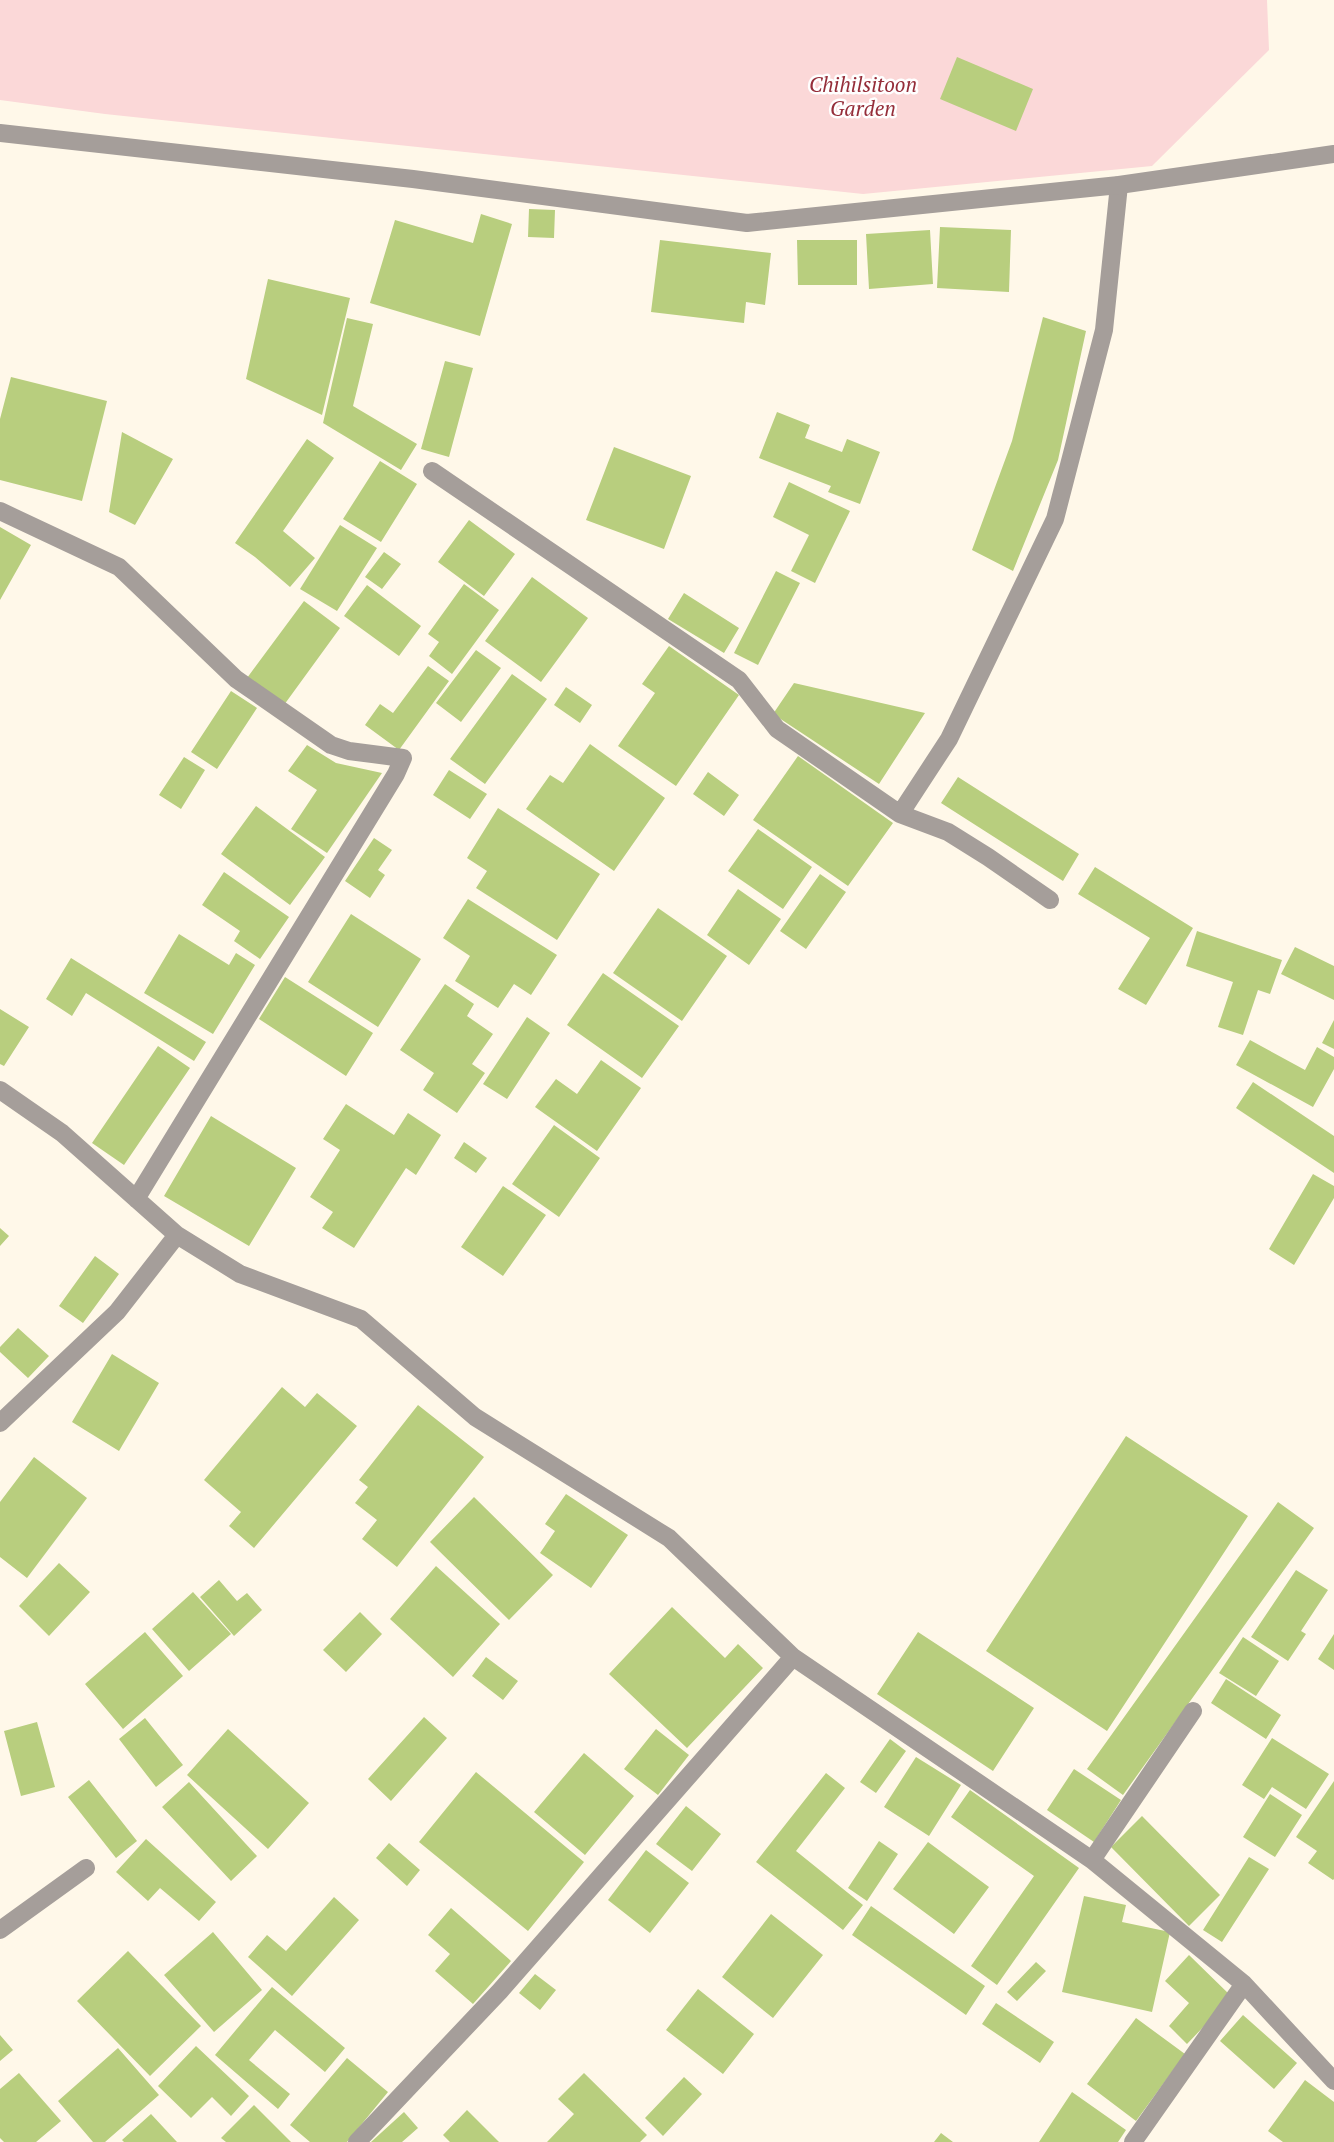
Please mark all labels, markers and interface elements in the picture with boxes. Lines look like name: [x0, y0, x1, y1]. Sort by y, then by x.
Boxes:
park label: Chihilsitoon Garden: [809, 70, 917, 122]

